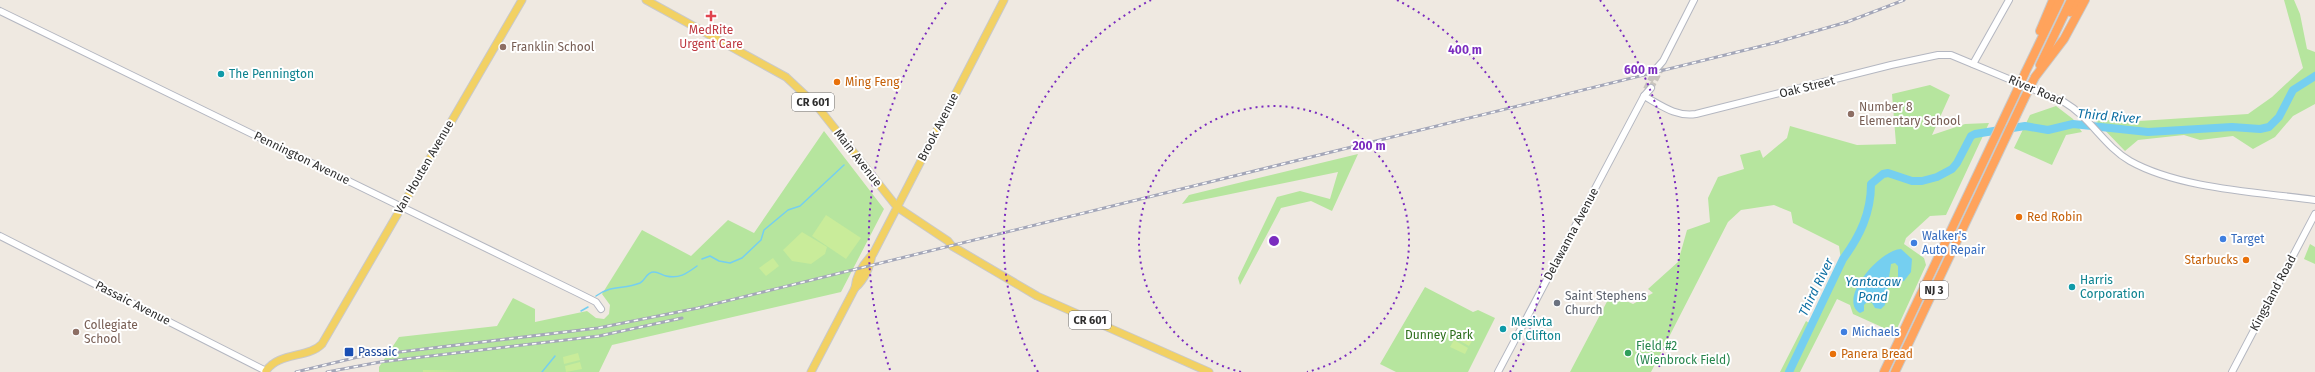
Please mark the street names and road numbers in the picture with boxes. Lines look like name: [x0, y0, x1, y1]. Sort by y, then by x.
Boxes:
street label: River Road: [2006, 72, 2066, 108]
street label: Oak Street: [1778, 73, 1837, 101]
street label: Brook Avenue: [915, 91, 961, 163]
road number: CR 601: [792, 93, 834, 111]
street label: Van Houten Avenue: [391, 118, 457, 216]
street label: Main Avenue: [831, 126, 885, 190]
street label: Pennington Avenue: [252, 129, 352, 187]
street label: Delawanna Avenue: [1541, 185, 1601, 283]
street label: Kingsland Road: [2247, 252, 2299, 334]
street label: Passaic Avenue: [93, 278, 173, 328]
road number: NJ 3: [1920, 281, 1948, 299]
road number: CR 601: [1069, 311, 1111, 329]

